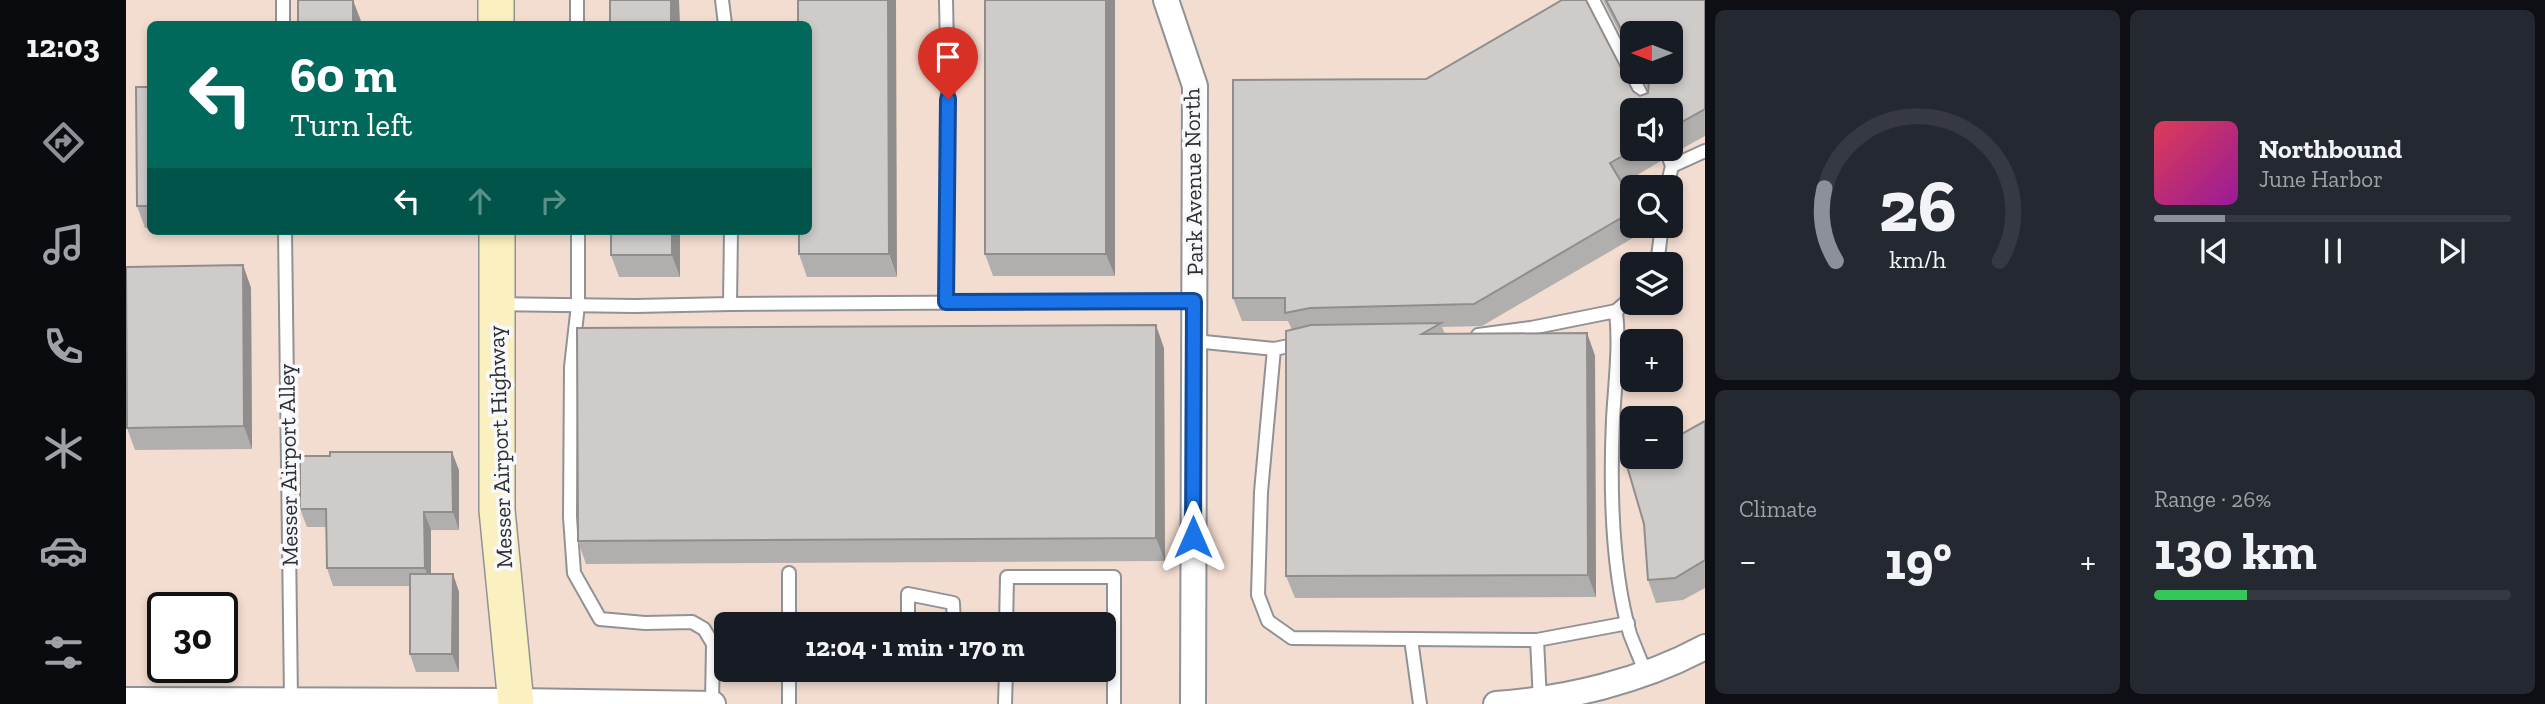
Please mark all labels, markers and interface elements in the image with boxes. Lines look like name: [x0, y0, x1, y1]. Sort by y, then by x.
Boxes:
north arrow: [1620, 21, 1684, 84]
map controls: [1620, 21, 1683, 469]
text: 12:03: [26, 27, 100, 65]
pin: [918, 27, 978, 99]
icon: arrive: [929, 38, 967, 76]
text: 60 m: [290, 46, 397, 105]
icon: left: [175, 49, 266, 140]
street label: Park Avenue North: [1177, 88, 1209, 276]
button: sound: [1620, 98, 1683, 161]
text: Turn left: [290, 106, 412, 144]
icon: directions: [39, 118, 88, 167]
text: Northbound: [2259, 133, 2402, 165]
text: 26: [1878, 163, 1957, 251]
text: June Harbor: [2259, 165, 2383, 193]
button: search: [1620, 175, 1683, 238]
icon: left: [388, 182, 426, 220]
icon: ahead: [461, 182, 499, 220]
icon: right: [534, 182, 572, 220]
icon: music: [39, 220, 88, 269]
icon: previous: [2195, 232, 2233, 270]
icon: pause: [2314, 232, 2352, 270]
icon: next: [2433, 232, 2471, 270]
text: km/h: [1889, 244, 1946, 274]
button: layers: [1620, 252, 1683, 315]
icon: phone: [39, 322, 88, 371]
street label: Messer Airport Highway: [482, 325, 518, 569]
button: +: [1620, 329, 1683, 392]
street label: Messer Airport Alley: [272, 363, 304, 567]
button: −: [1620, 406, 1683, 469]
icon: climate: [39, 424, 88, 473]
text: Range · 26%: [2154, 485, 2271, 513]
text: Climate: [1739, 495, 1817, 523]
position arrow: [1156, 500, 1230, 574]
text: 130 km: [2154, 520, 2317, 582]
icon: car: [39, 526, 88, 575]
text: 19°: [1885, 530, 1952, 592]
text: −: [1739, 538, 1757, 584]
text: +: [2080, 538, 2096, 584]
speed limit sign: 30: [147, 592, 238, 683]
icon: filters: [39, 628, 88, 677]
text: 12:04 · 1 min · 170 m: [806, 631, 1024, 663]

